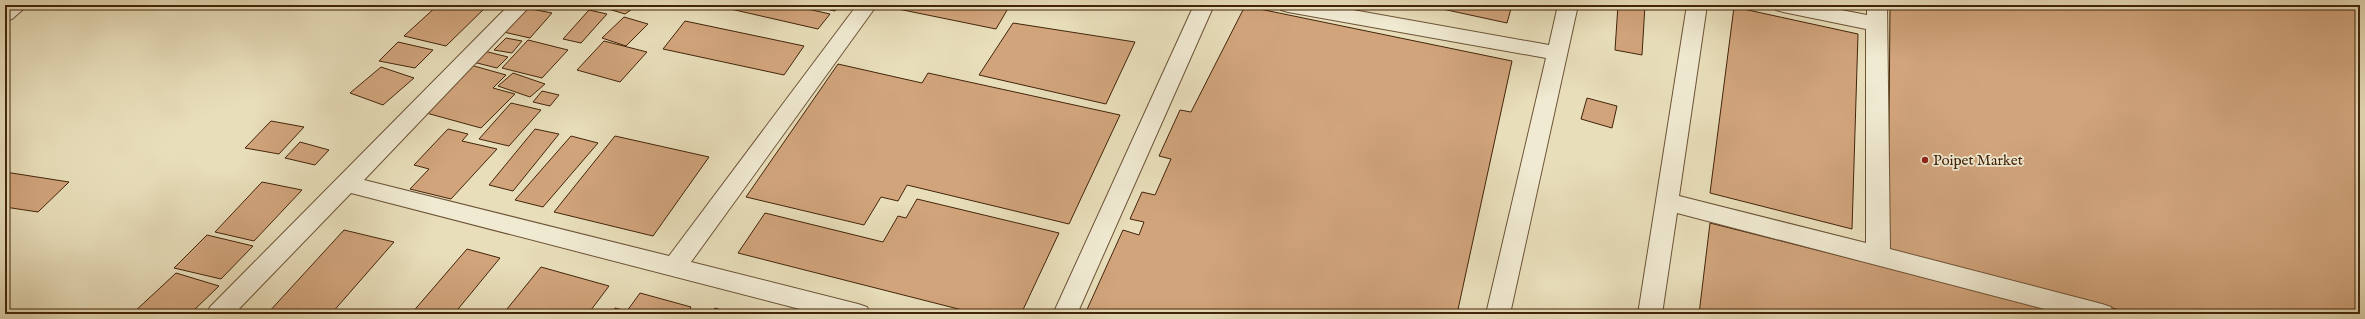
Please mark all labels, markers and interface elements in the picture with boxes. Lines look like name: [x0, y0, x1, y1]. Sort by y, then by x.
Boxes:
place label: Poipet Market: [1933, 151, 2023, 170]
marker: Poipet Market: [1920, 155, 1930, 165]

